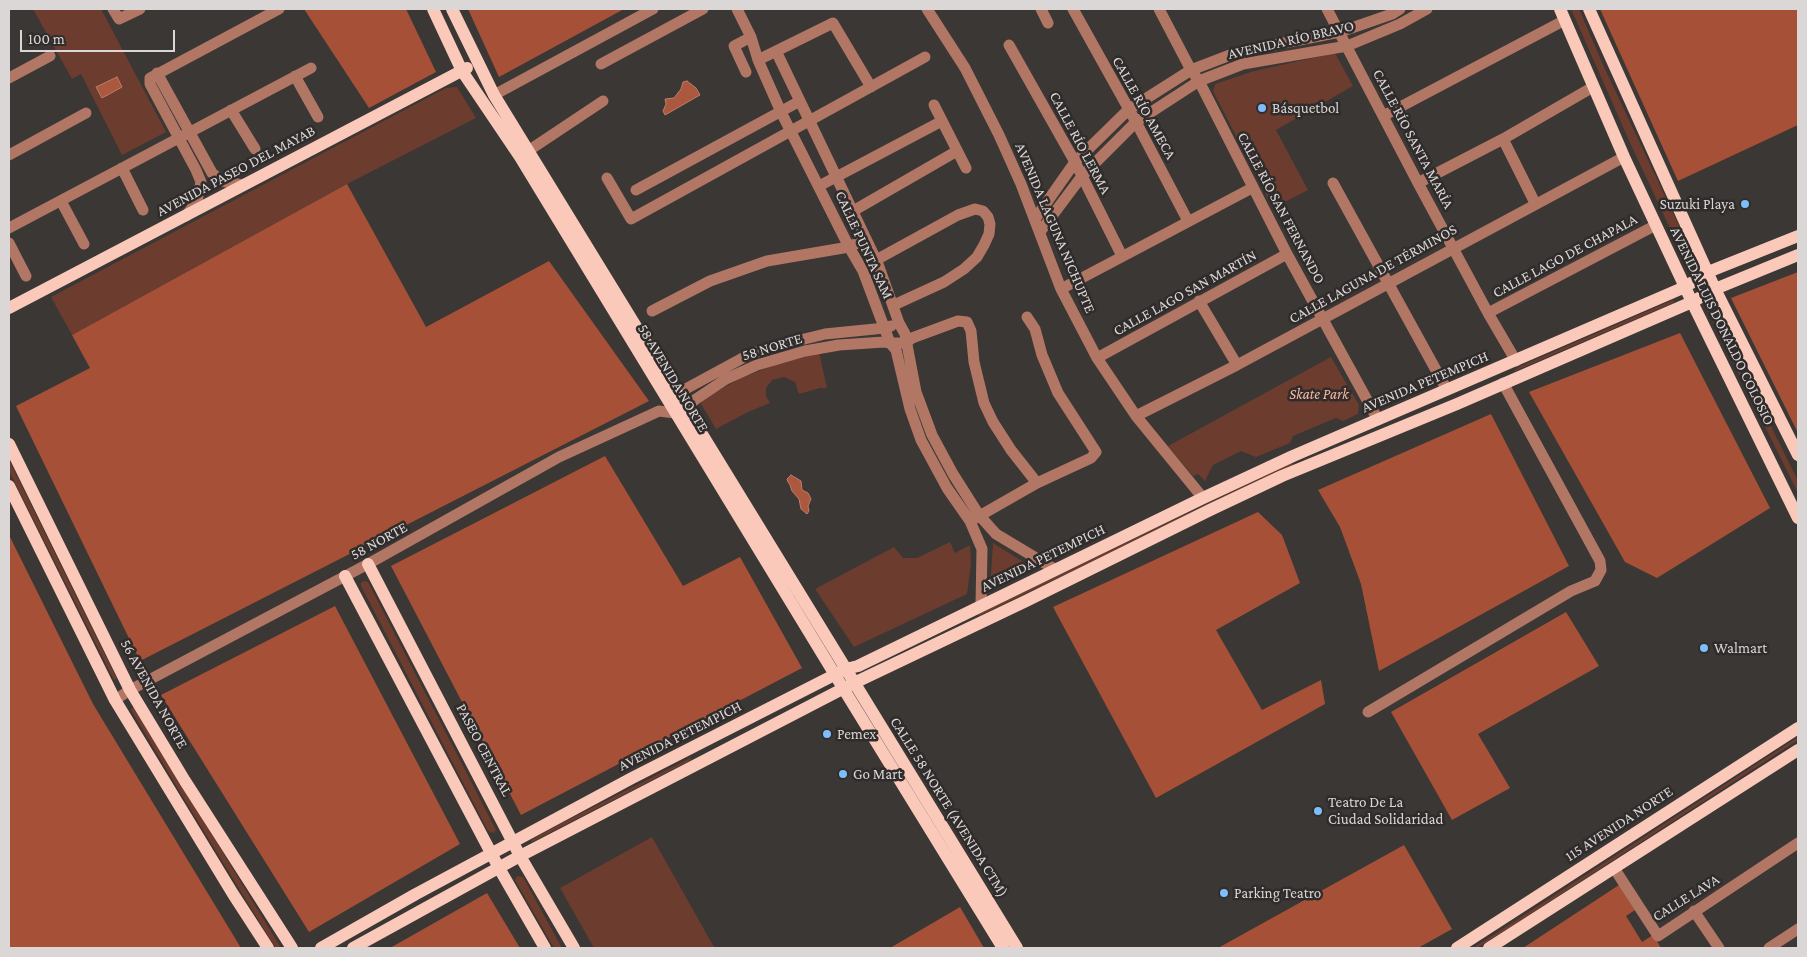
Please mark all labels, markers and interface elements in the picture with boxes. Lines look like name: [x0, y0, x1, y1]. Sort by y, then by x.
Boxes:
street label: AVENIDA RÍO BRAVO: [1226, 17, 1356, 63]
scale bar: [22, 20, 178, 52]
text: 100 m: [28, 31, 65, 47]
street label: CALLE RÍO AMECA: [1108, 53, 1180, 163]
street label: CALLE RÍO SANTA MARÍA: [1369, 66, 1457, 212]
street label: CALLE RÍO LERMA: [1045, 89, 1115, 197]
place label: Básquetbol: [1272, 99, 1339, 117]
marker: Básquetbol: [1256, 102, 1268, 114]
street label: AVENIDA PASEO DEL MAYAB: [154, 122, 318, 220]
street label: CALLE RÍO SAN FERNANDO: [1233, 129, 1329, 287]
street label: AVENIDA LAGUNA NICHUPTE: [1011, 140, 1099, 316]
street label: CALLE PUNTA SAM: [831, 188, 897, 302]
place label: Suzuki Playa: [1660, 195, 1735, 213]
marker: Suzuki Playa: [1739, 198, 1751, 210]
street label: CALLE LAGO DE CHAPALA: [1490, 210, 1640, 302]
street label: CALLE LAGUNA DE TÉRMINOS: [1286, 220, 1460, 328]
street label: AVENIDA LUIS DONALDO COLOSIO: [1666, 224, 1778, 428]
street label: CALLE LAGO SAN MARTÍN: [1110, 246, 1260, 340]
street label: 58 AVENIDA NORTE: [634, 321, 712, 435]
street label: 58 NORTE: [740, 329, 804, 365]
street label: AVENIDA PETEMPICH: [1359, 347, 1491, 417]
park label: Skate Park: [1289, 385, 1349, 403]
street label: 58 NORTE: [347, 518, 411, 564]
street label: AVENIDA PETEMPICH: [978, 520, 1108, 596]
street label: 56 AVENIDA NORTE: [116, 636, 192, 752]
place label: Walmart: [1714, 639, 1767, 657]
marker: Walmart: [1698, 642, 1710, 654]
street label: AVENIDA PETEMPICH: [615, 697, 745, 775]
street label: PASEO CENTRAL: [452, 701, 516, 799]
street label: CALLE 58 NORTE (AVENIDA CTM): [886, 714, 1012, 900]
place label: Pemex: [837, 725, 876, 743]
marker: Pemex: [821, 728, 833, 740]
place label: Go Mart: [853, 765, 902, 783]
marker: Go Mart: [837, 768, 849, 780]
street label: 115 AVENIDA NORTE: [1562, 783, 1676, 865]
place label: Teatro De La Ciudad Solidaridad: [1328, 793, 1443, 828]
marker: Teatro De La Ciudad Solidaridad: [1312, 805, 1324, 817]
street label: CALLE LAVA: [1649, 870, 1723, 926]
place label: Parking Teatro: [1234, 884, 1321, 902]
marker: Parking Teatro: [1218, 887, 1230, 899]

